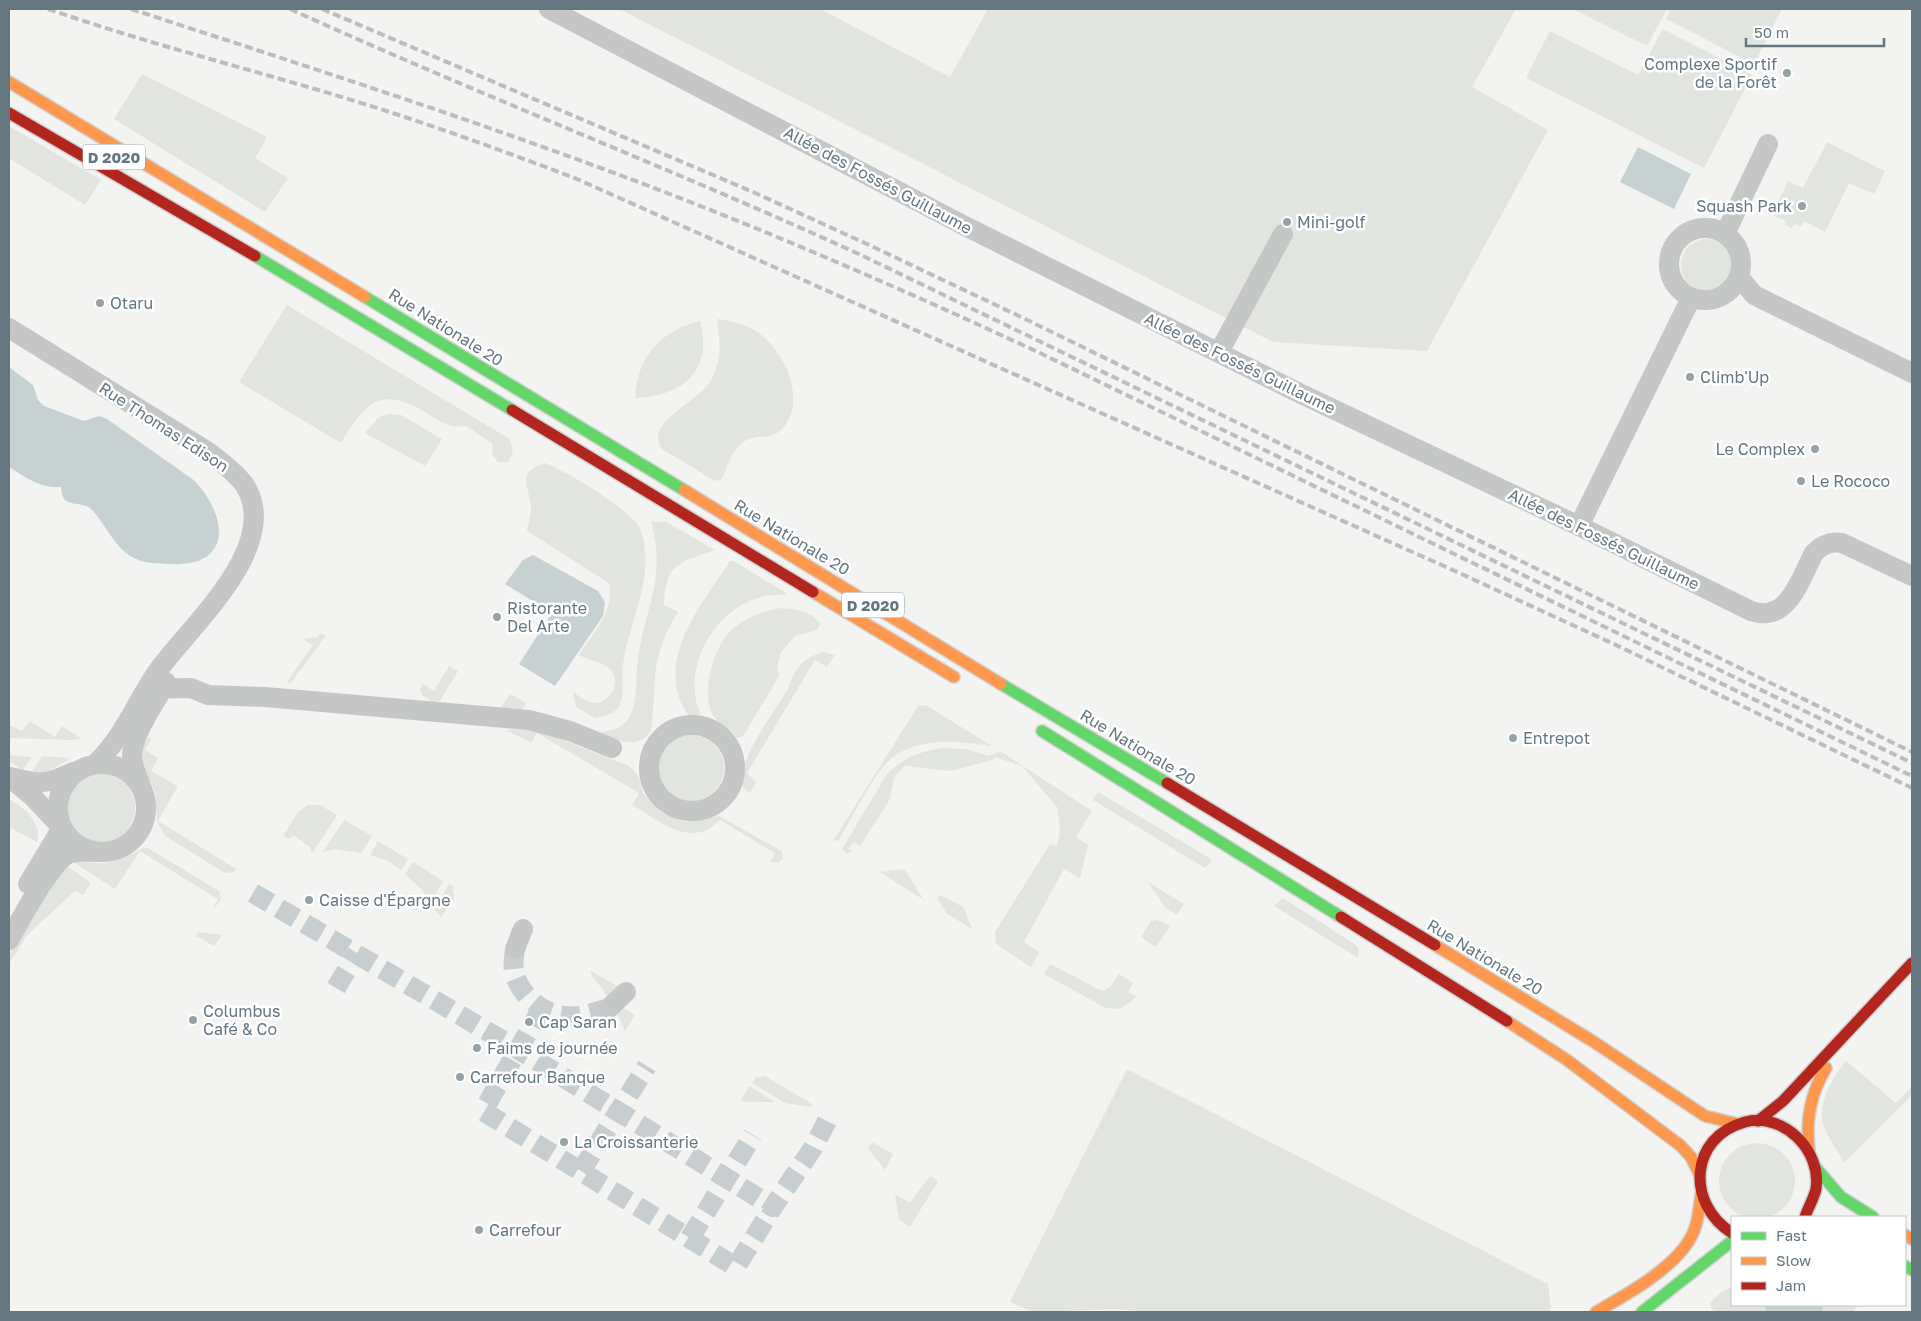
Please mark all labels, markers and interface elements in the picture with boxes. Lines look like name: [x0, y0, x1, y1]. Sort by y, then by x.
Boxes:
scale bar: [1746, 15, 1884, 47]
text: 50 m: [1754, 23, 1789, 41]
place label: Complexe Sportif de la Forêt: [1644, 54, 1777, 92]
marker: Complexe Sportif de la Forêt: [1781, 67, 1793, 79]
street label: Allée des Fossés Guillaume: [781, 122, 975, 238]
road number: D 2020: [83, 144, 145, 170]
place label: Squash Park: [1696, 196, 1792, 216]
marker: Squash Park: [1796, 200, 1808, 212]
place label: Mini-golf: [1297, 212, 1365, 232]
marker: Mini-golf: [1281, 216, 1293, 228]
street label: Rue Nationale 20: [385, 284, 507, 370]
place label: Otaru: [110, 293, 153, 313]
marker: Otaru: [94, 297, 106, 309]
street label: Allée des Fossés Guillaume: [1141, 308, 1339, 418]
place label: Climb'Up: [1700, 367, 1769, 387]
marker: Climb'Up: [1684, 371, 1696, 383]
street label: Rue Thomas Edison: [96, 378, 232, 476]
place label: Le Complex: [1716, 439, 1805, 459]
marker: Le Complex: [1809, 443, 1821, 455]
place label: Le Rococo: [1811, 471, 1890, 491]
marker: Le Rococo: [1795, 475, 1807, 487]
street label: Allée des Fossés Guillaume: [1505, 484, 1703, 594]
street label: Rue Nationale 20: [731, 495, 853, 579]
road number: D 2020: [842, 592, 904, 618]
place label: Ristorante Del Arte: [507, 598, 587, 636]
marker: Ristorante Del Arte: [491, 611, 503, 623]
street label: Rue Nationale 20: [1077, 705, 1199, 789]
place label: Entrepot: [1523, 728, 1590, 748]
marker: Entrepot: [1507, 732, 1519, 744]
place label: Caisse d'Épargne: [319, 890, 451, 910]
marker: Caisse d'Épargne: [303, 894, 315, 906]
street label: Rue Nationale 20: [1424, 915, 1546, 999]
place label: Columbus Café & Co: [203, 1001, 280, 1039]
place label: Cap Saran: [539, 1012, 617, 1032]
marker: Columbus Café & Co: [187, 1014, 199, 1026]
marker: Cap Saran: [523, 1016, 535, 1028]
place label: Faims de journée: [487, 1038, 618, 1058]
marker: Faims de journée: [471, 1042, 483, 1054]
place label: Carrefour Banque: [470, 1067, 605, 1087]
marker: Carrefour Banque: [454, 1071, 466, 1083]
place label: La Croissanterie: [574, 1132, 698, 1152]
marker: La Croissanterie: [558, 1136, 570, 1148]
legend: [1731, 1216, 1906, 1306]
place label: Carrefour: [489, 1220, 562, 1240]
marker: Carrefour: [473, 1224, 485, 1236]
text: Fast: [1776, 1226, 1807, 1244]
text: Slow: [1776, 1251, 1811, 1269]
text: Jam: [1776, 1276, 1806, 1294]

